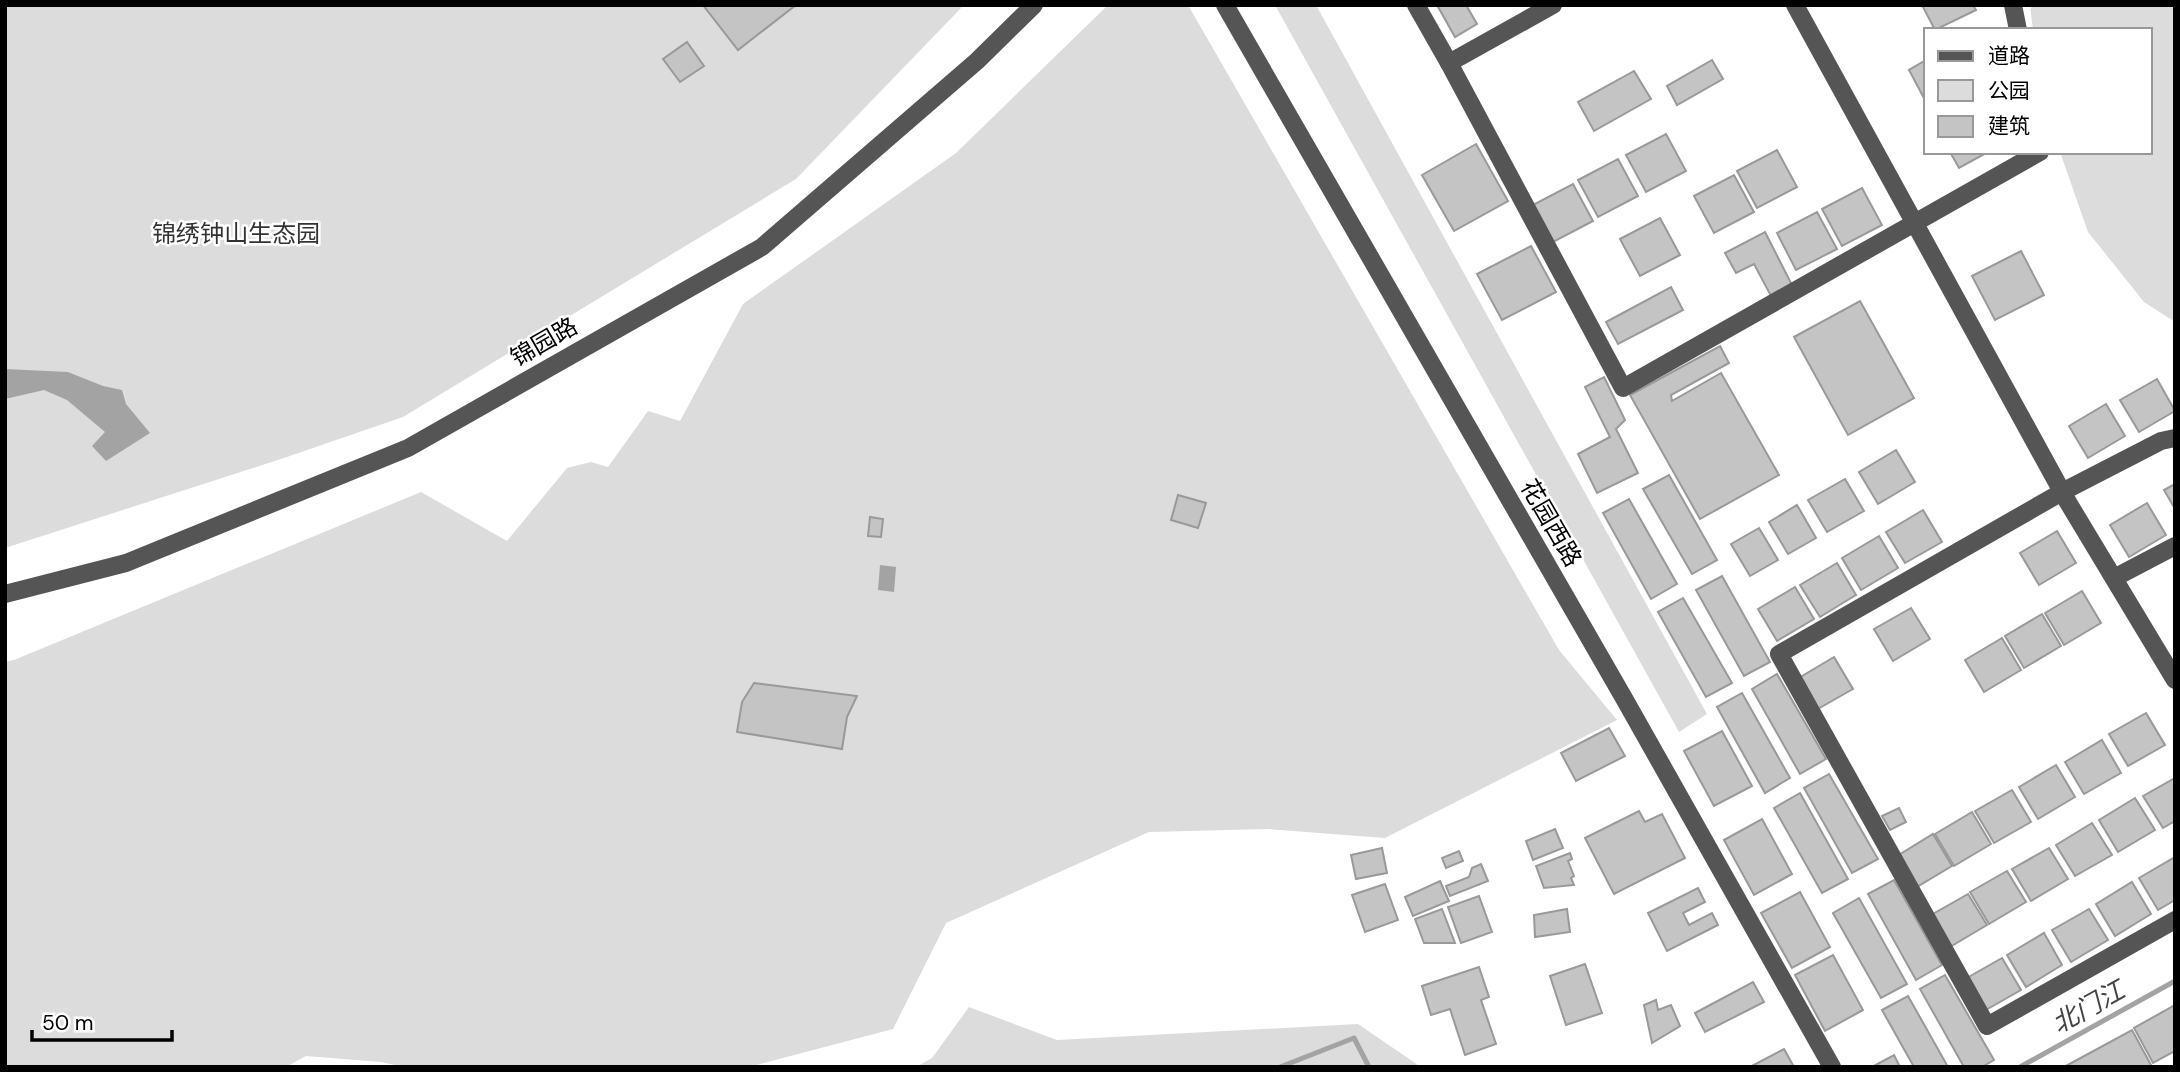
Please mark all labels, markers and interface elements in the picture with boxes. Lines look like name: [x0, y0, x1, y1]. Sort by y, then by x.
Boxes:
legend: [1924, 28, 2152, 154]
text: 道路: [1988, 42, 2030, 70]
text: 公园: [1988, 77, 2030, 105]
text: 建筑: [1988, 112, 2030, 140]
park label: 锦绣钟山生态园: [152, 218, 320, 249]
street label: 锦园路: [505, 310, 583, 373]
street label: 花园西路: [1514, 473, 1589, 572]
water label: 北门江: [2046, 972, 2133, 1041]
scale bar: [32, 998, 172, 1042]
text: 50 m: [42, 1009, 93, 1037]

